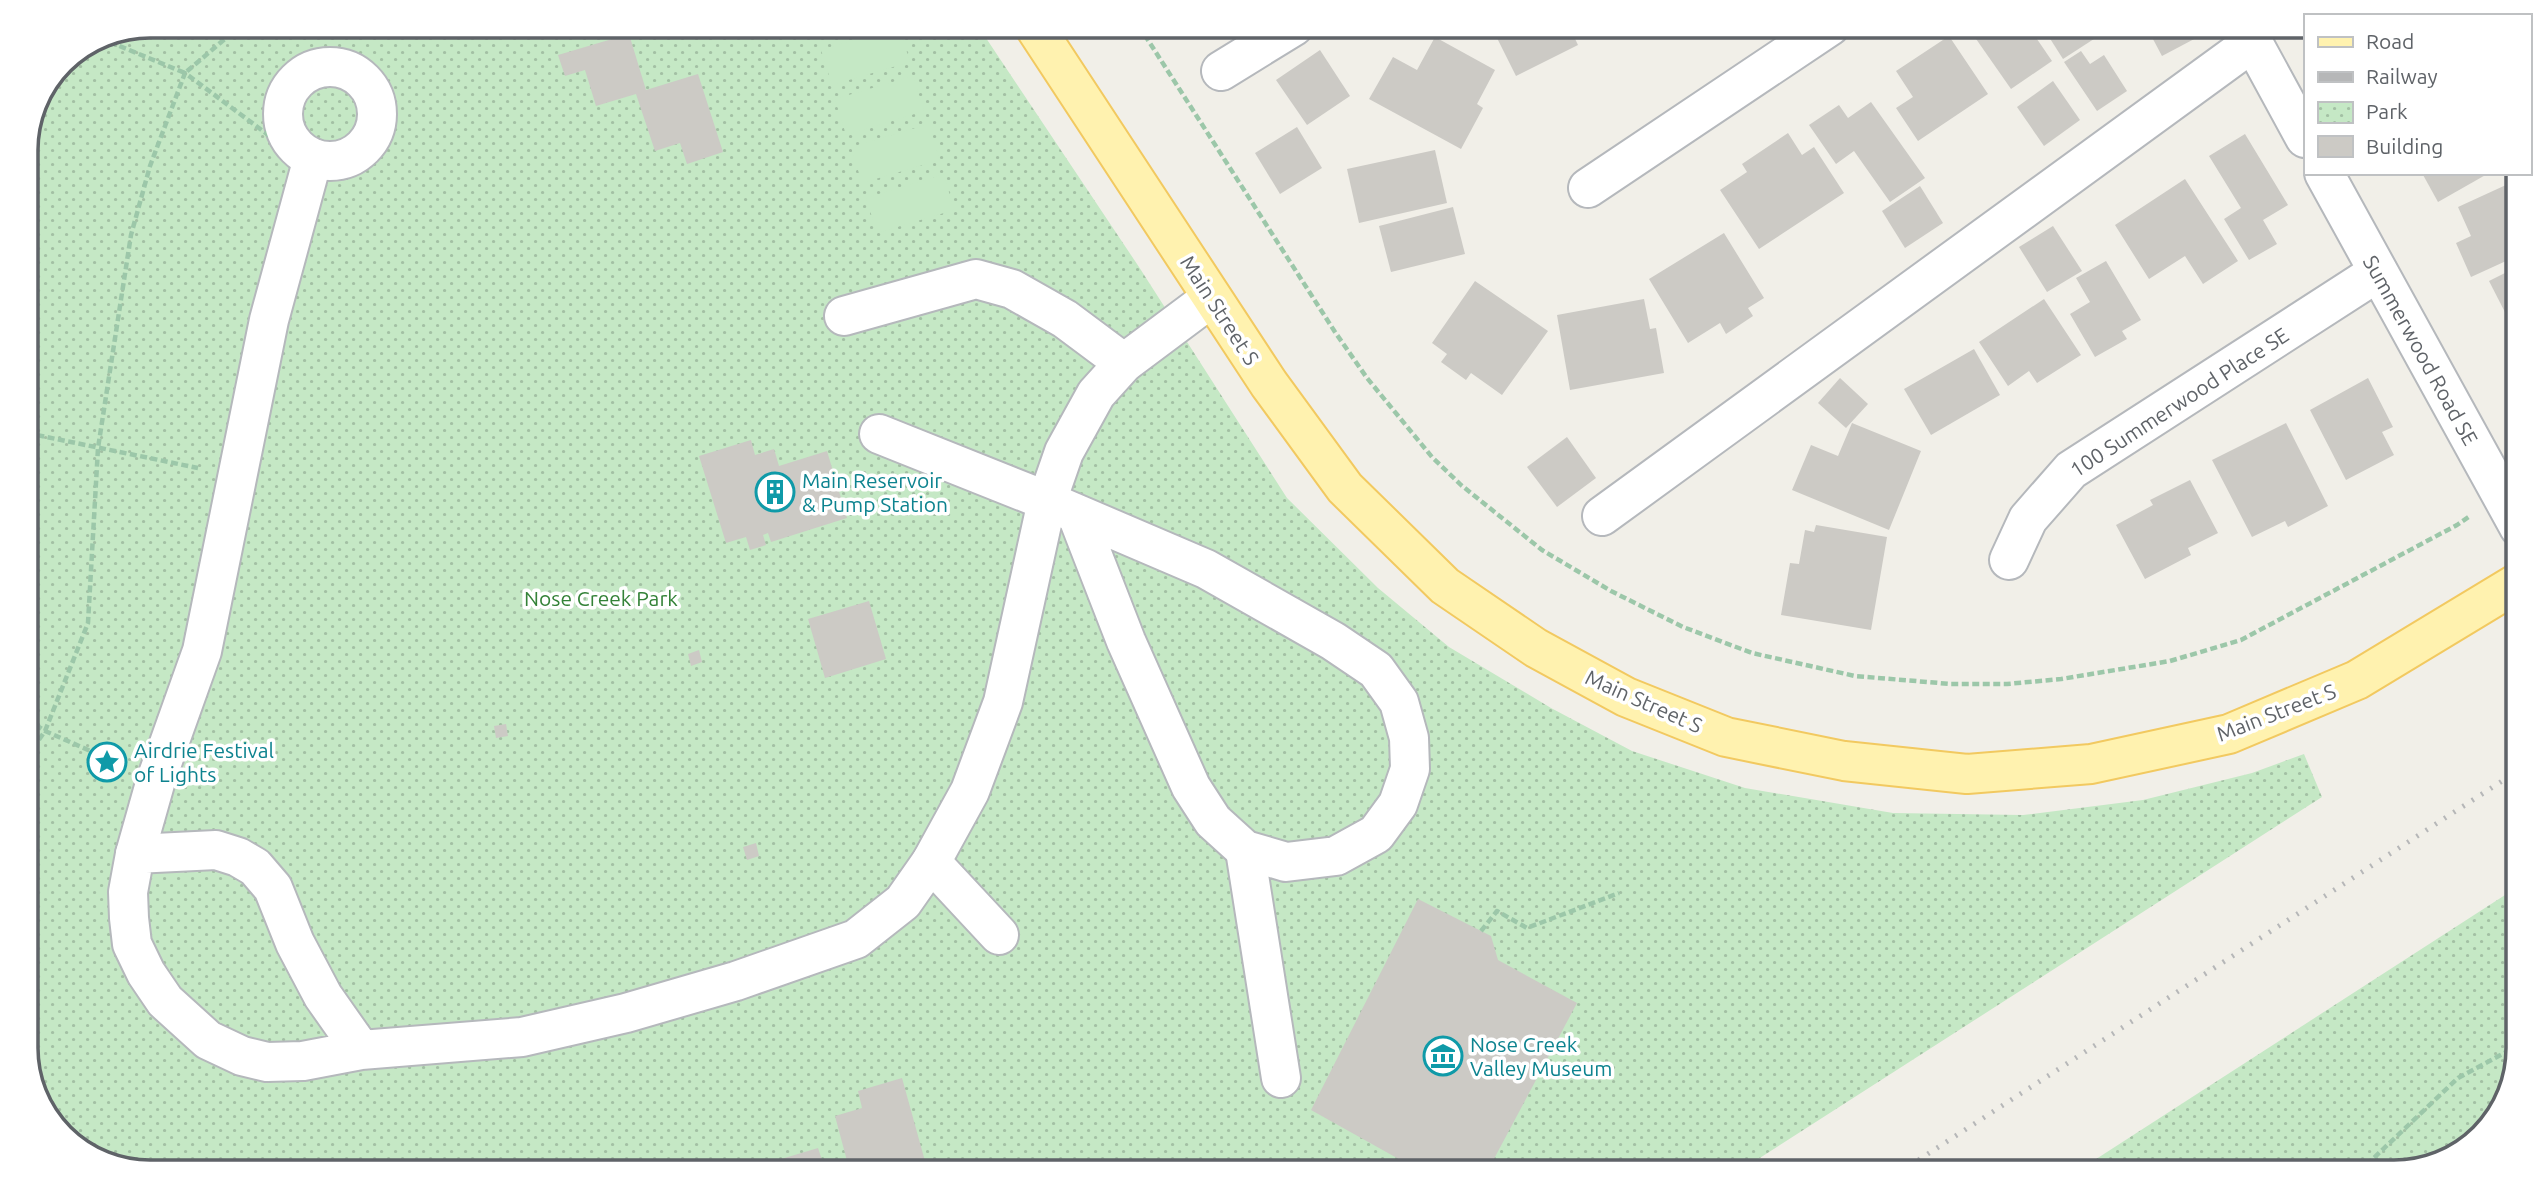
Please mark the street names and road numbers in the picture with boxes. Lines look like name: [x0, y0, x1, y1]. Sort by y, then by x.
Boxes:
street label: Main Street S: [1176, 251, 1264, 369]
street label: Summerwood Road SE: [2359, 251, 2483, 449]
street label: 100 Summerwood Place SE: [2065, 322, 2293, 482]
street label: Main Street S: [1582, 665, 1706, 737]
street label: Main Street S: [2213, 678, 2339, 746]

